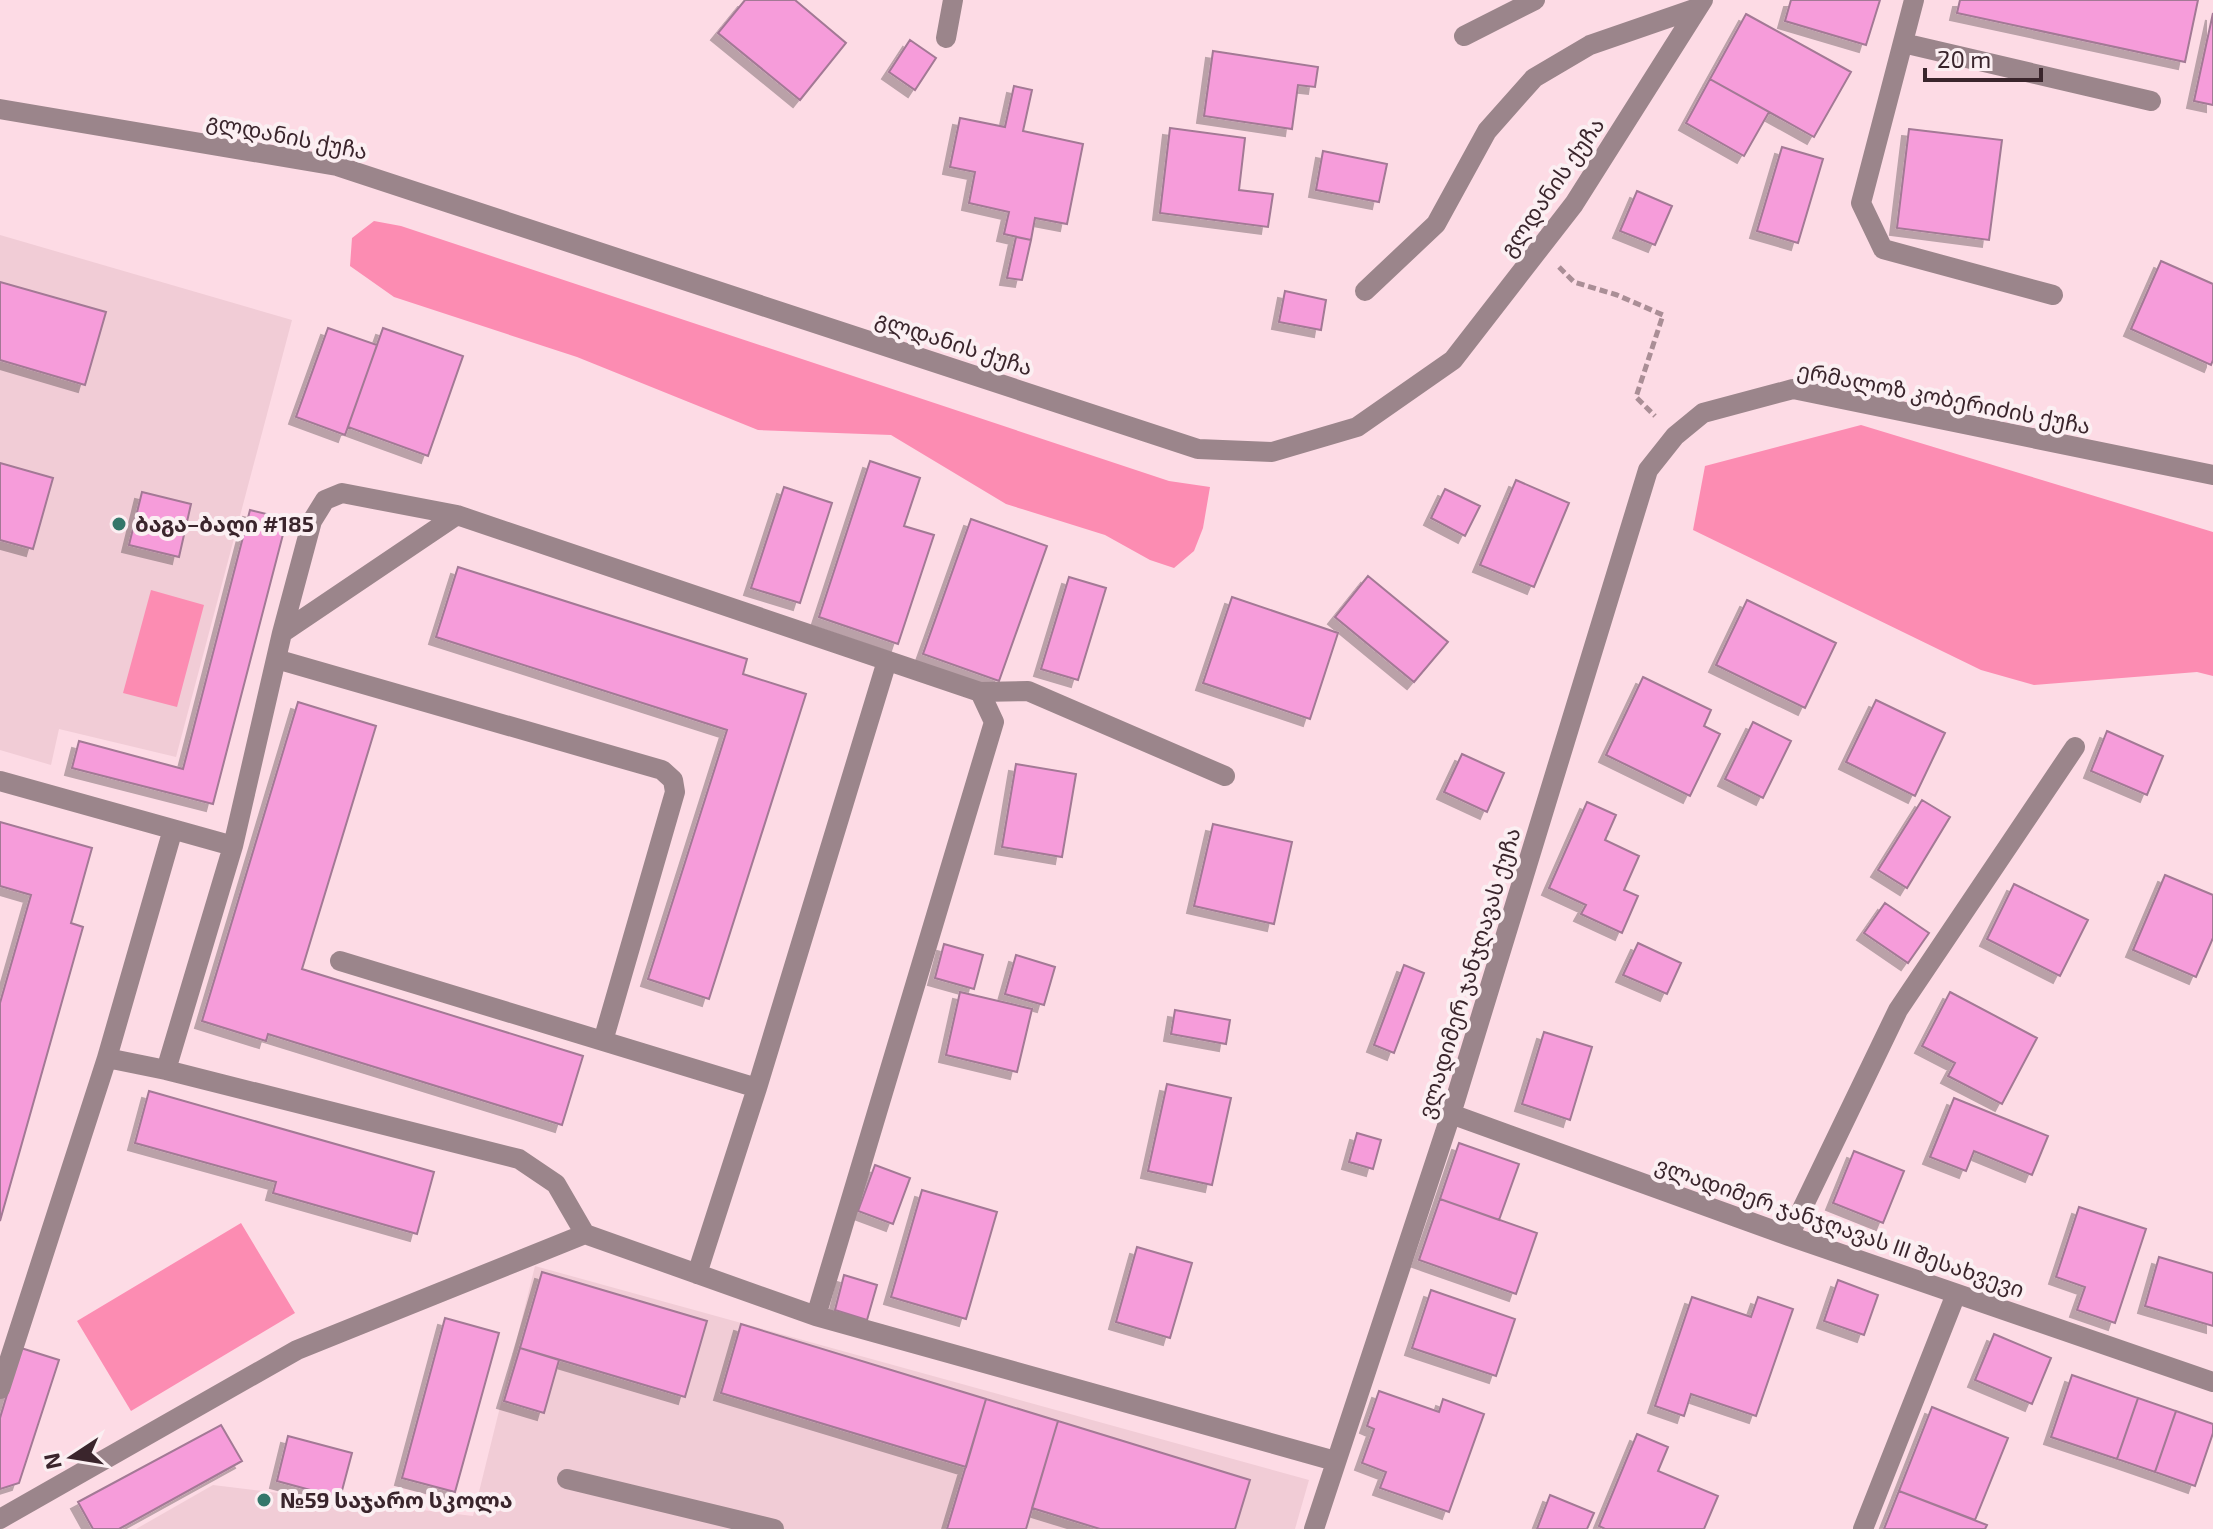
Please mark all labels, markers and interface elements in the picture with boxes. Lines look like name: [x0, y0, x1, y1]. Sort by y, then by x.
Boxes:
scale bar: [1925, 32, 2041, 82]
text: 20 m: [1937, 44, 1991, 73]
street label: გლდანის ქუჩა: [204, 107, 370, 165]
street label: გლდანის ქუჩა: [1494, 112, 1610, 262]
street label: გლდანის ქუჩა: [872, 304, 1036, 382]
street label: ერმალოზ კობერიძის ქუჩა: [1795, 356, 2093, 440]
place label: ბაგა–ბაღი #185: [135, 510, 314, 538]
marker: ბაგა–ბაღი #185: [110, 515, 128, 533]
street label: ვლადიმერ ჯანჯღავას ქუჩა: [1411, 824, 1527, 1122]
street label: ვლადიმერ ჯანჯღავას III შესახვევი: [1652, 1151, 2028, 1303]
north arrow: [32, 1417, 112, 1497]
text: N: [37, 1451, 66, 1472]
place label: №59 საჯარო სკოლა: [280, 1486, 513, 1514]
marker: №59 საჯარო სკოლა: [255, 1491, 273, 1509]

